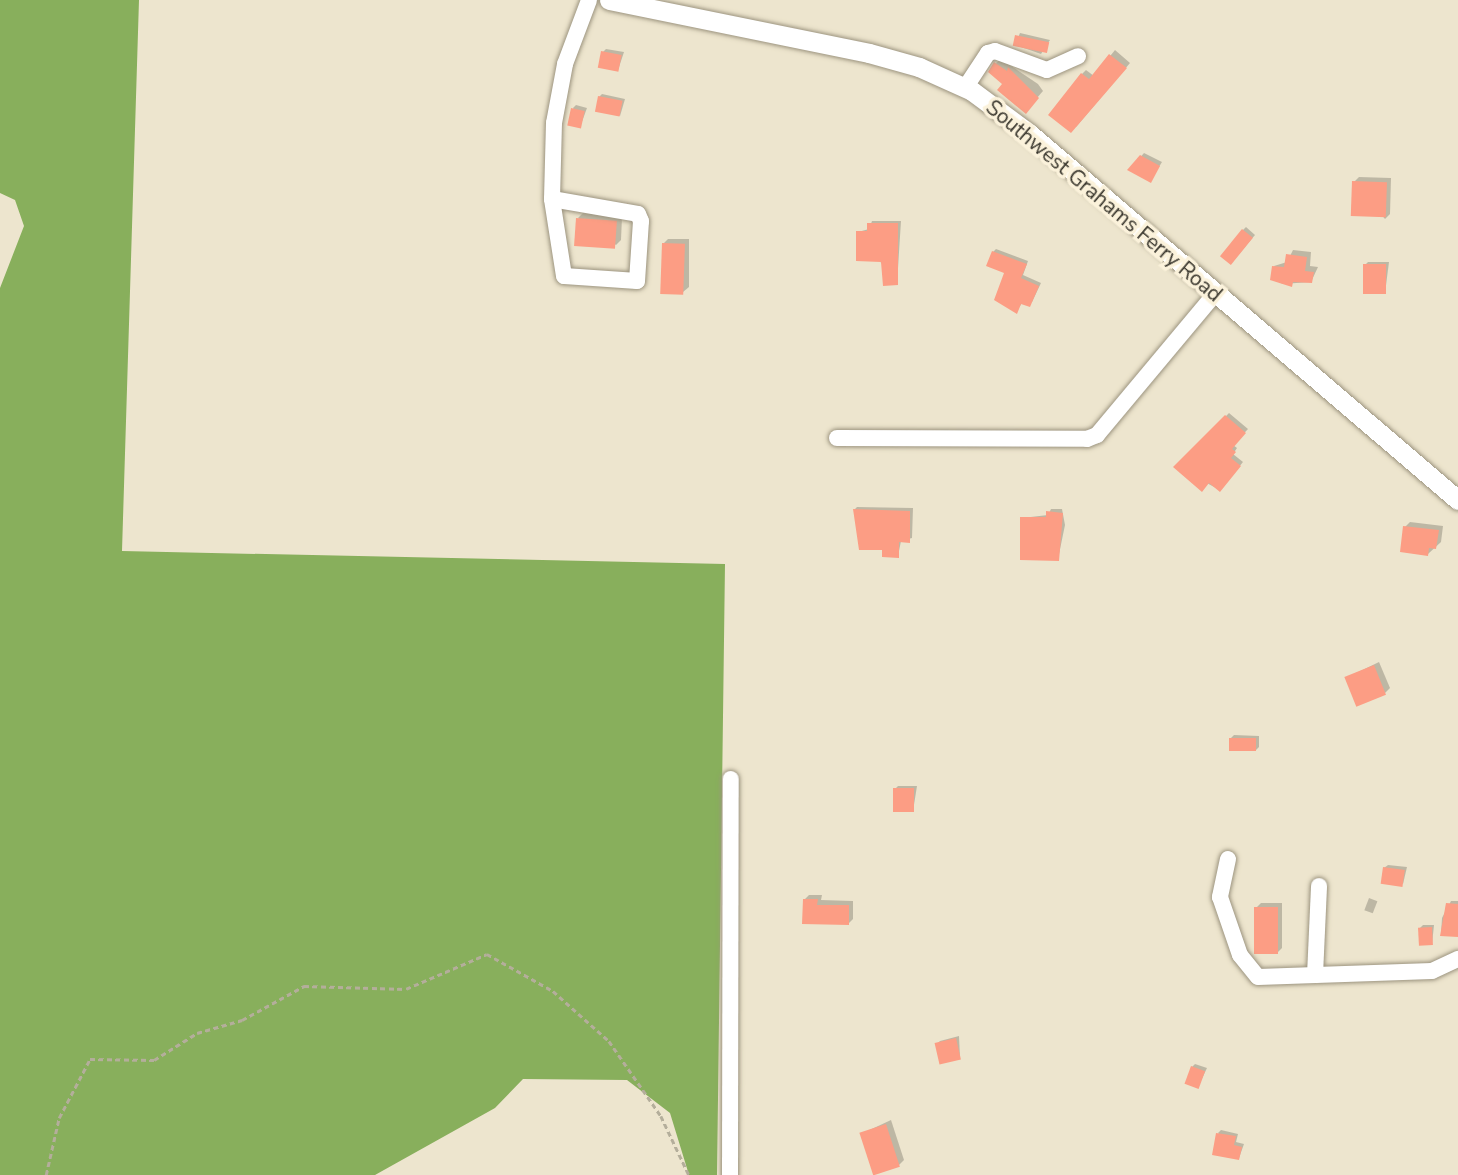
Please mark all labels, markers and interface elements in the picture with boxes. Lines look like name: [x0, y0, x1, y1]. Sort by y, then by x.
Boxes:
street label: Southwest Grahams Ferry Road: [981, 95, 1227, 307]

